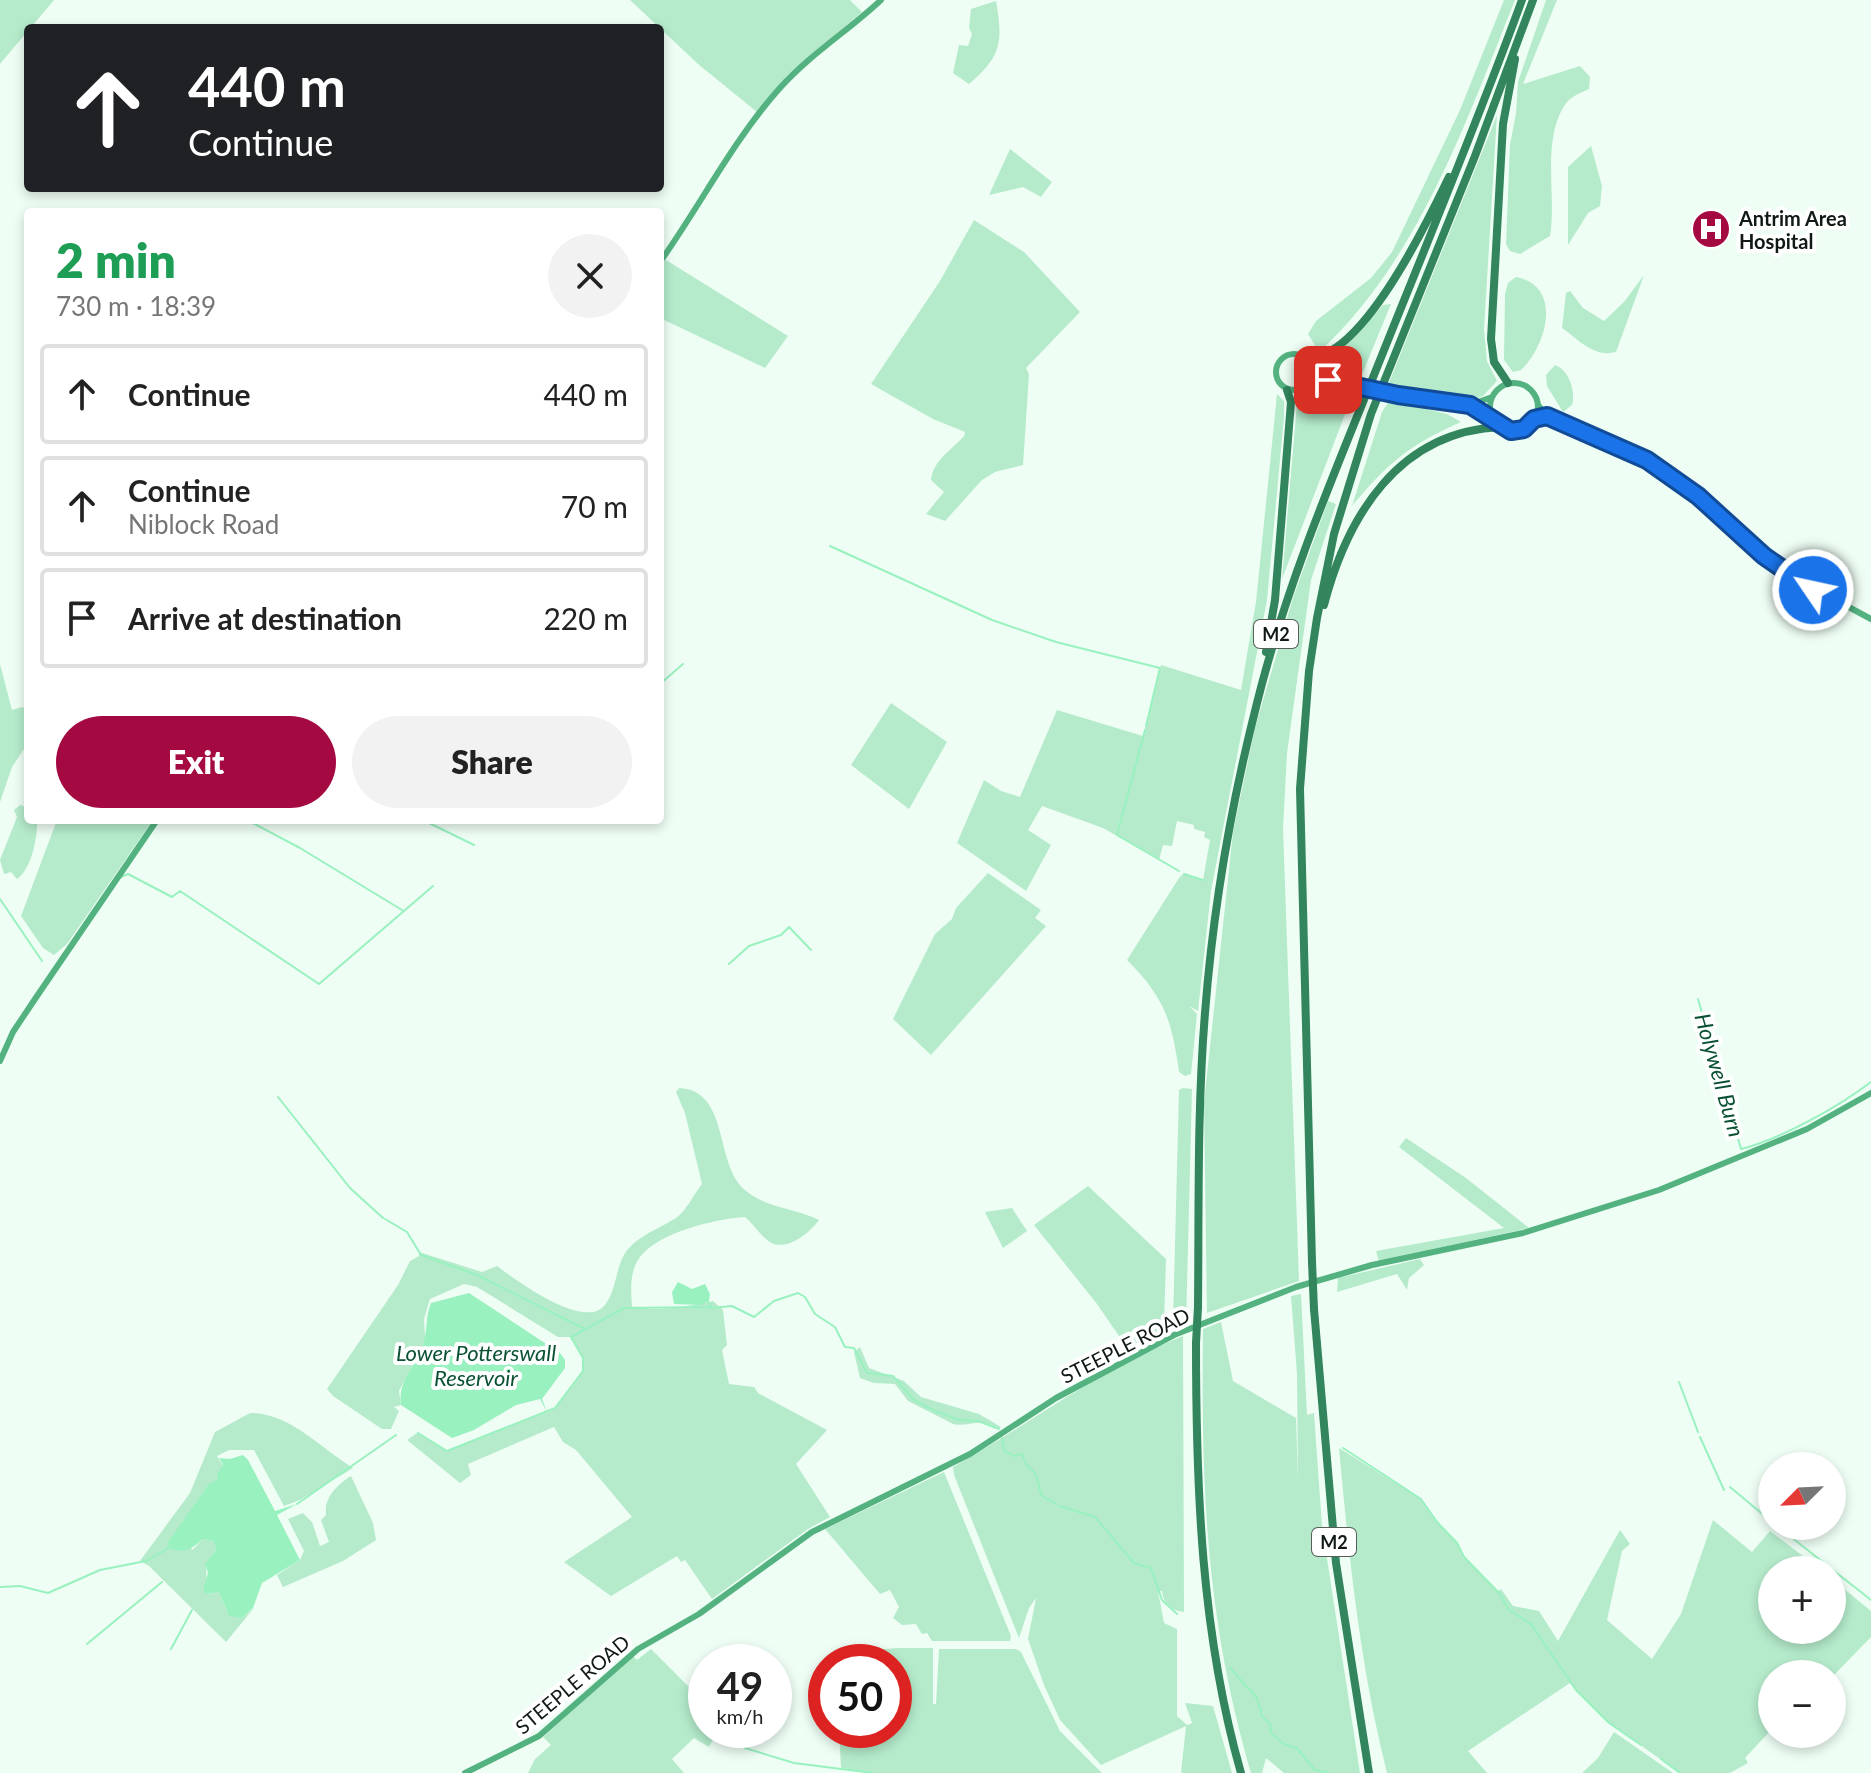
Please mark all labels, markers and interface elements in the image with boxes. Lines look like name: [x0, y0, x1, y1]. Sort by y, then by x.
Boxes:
text: 440 m: [188, 52, 346, 119]
icon: ahead: [56, 56, 160, 160]
text: Continue: [188, 120, 333, 164]
place label: Antrim Area Hospital: [1738, 206, 1847, 253]
hospital icon: Antrim Area Hospital: [1690, 208, 1732, 250]
text: 2 min: [56, 231, 176, 288]
button: close: [548, 234, 632, 318]
text: 730 m · 18:39: [56, 290, 216, 322]
pin: [1294, 346, 1362, 414]
icon: arrive: [1306, 358, 1350, 402]
icon: ahead: [60, 372, 104, 416]
text: Continue: [128, 376, 251, 412]
text: 440 m: [543, 376, 628, 412]
text: Continue: [128, 472, 251, 508]
icon: ahead: [60, 484, 104, 528]
text: 70 m: [561, 488, 628, 524]
text: Niblock Road: [128, 508, 279, 540]
position arrow: [1771, 548, 1855, 632]
icon: arrive: [60, 596, 104, 640]
text: Arrive at destination: [128, 600, 402, 636]
text: 220 m: [543, 600, 628, 636]
road number: M2: [1254, 620, 1298, 648]
button: Exit: [56, 716, 336, 808]
button: Share: [352, 716, 632, 808]
water label: Holywell Burn: [1689, 1010, 1751, 1140]
street label: STEEPLE ROAD: [1057, 1302, 1193, 1388]
water label: Lower Potterswall Reservoir: [396, 1339, 556, 1391]
north arrow: [1758, 1452, 1846, 1540]
map controls: [1758, 1452, 1846, 1748]
road number: M2: [1312, 1528, 1356, 1556]
button: +: [1758, 1556, 1846, 1644]
street label: STEEPLE ROAD: [510, 1629, 634, 1739]
speed limit sign: 50: [808, 1644, 912, 1748]
button: −: [1758, 1660, 1846, 1748]
text: 49: [717, 1662, 763, 1710]
text: km/h: [717, 1704, 763, 1728]

